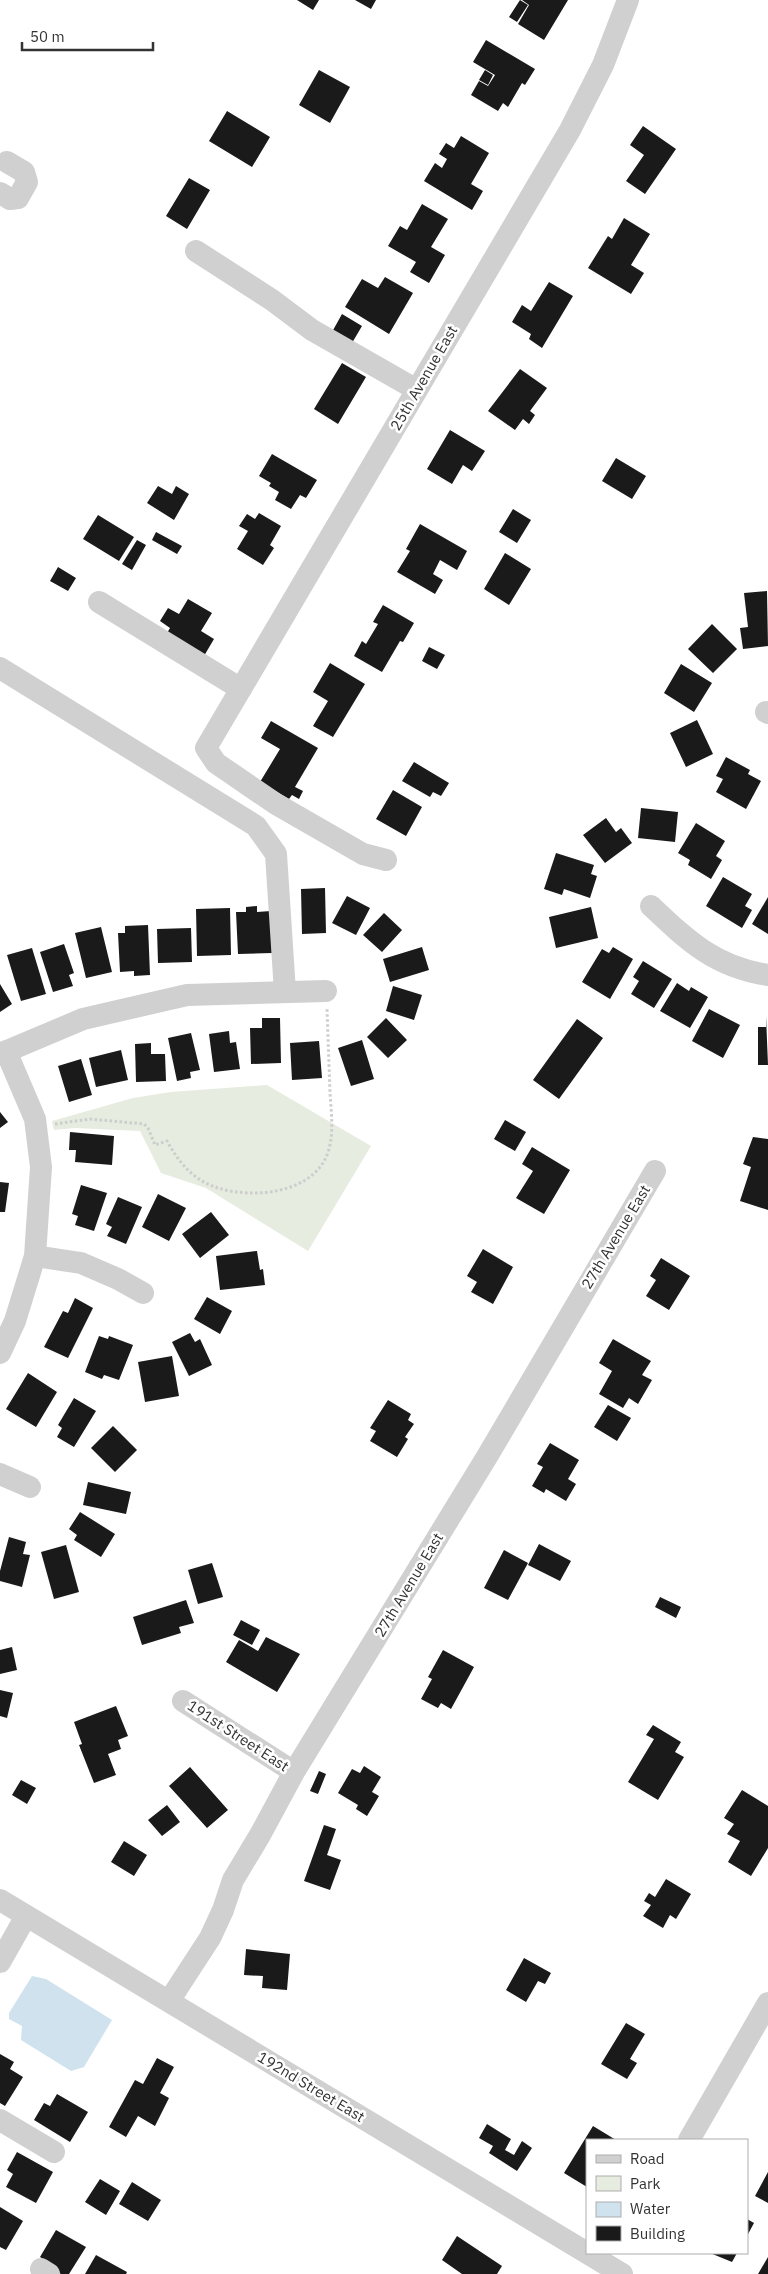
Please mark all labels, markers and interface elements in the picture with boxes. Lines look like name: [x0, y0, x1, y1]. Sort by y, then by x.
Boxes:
scale bar: [22, 20, 154, 52]
text: 50 m: [30, 27, 65, 46]
street label: 25th Avenue East: [386, 322, 461, 434]
street label: 27th Avenue East: [577, 1181, 654, 1292]
street label: 27th Avenue East: [370, 1529, 447, 1640]
street label: 191st Street East: [184, 1696, 292, 1775]
street label: 192nd Street East: [254, 2047, 368, 2126]
legend: [586, 2139, 748, 2254]
text: Road: [630, 2149, 665, 2168]
text: Park: [630, 2174, 660, 2193]
text: Water: [630, 2199, 671, 2218]
text: Building: [630, 2224, 685, 2243]

